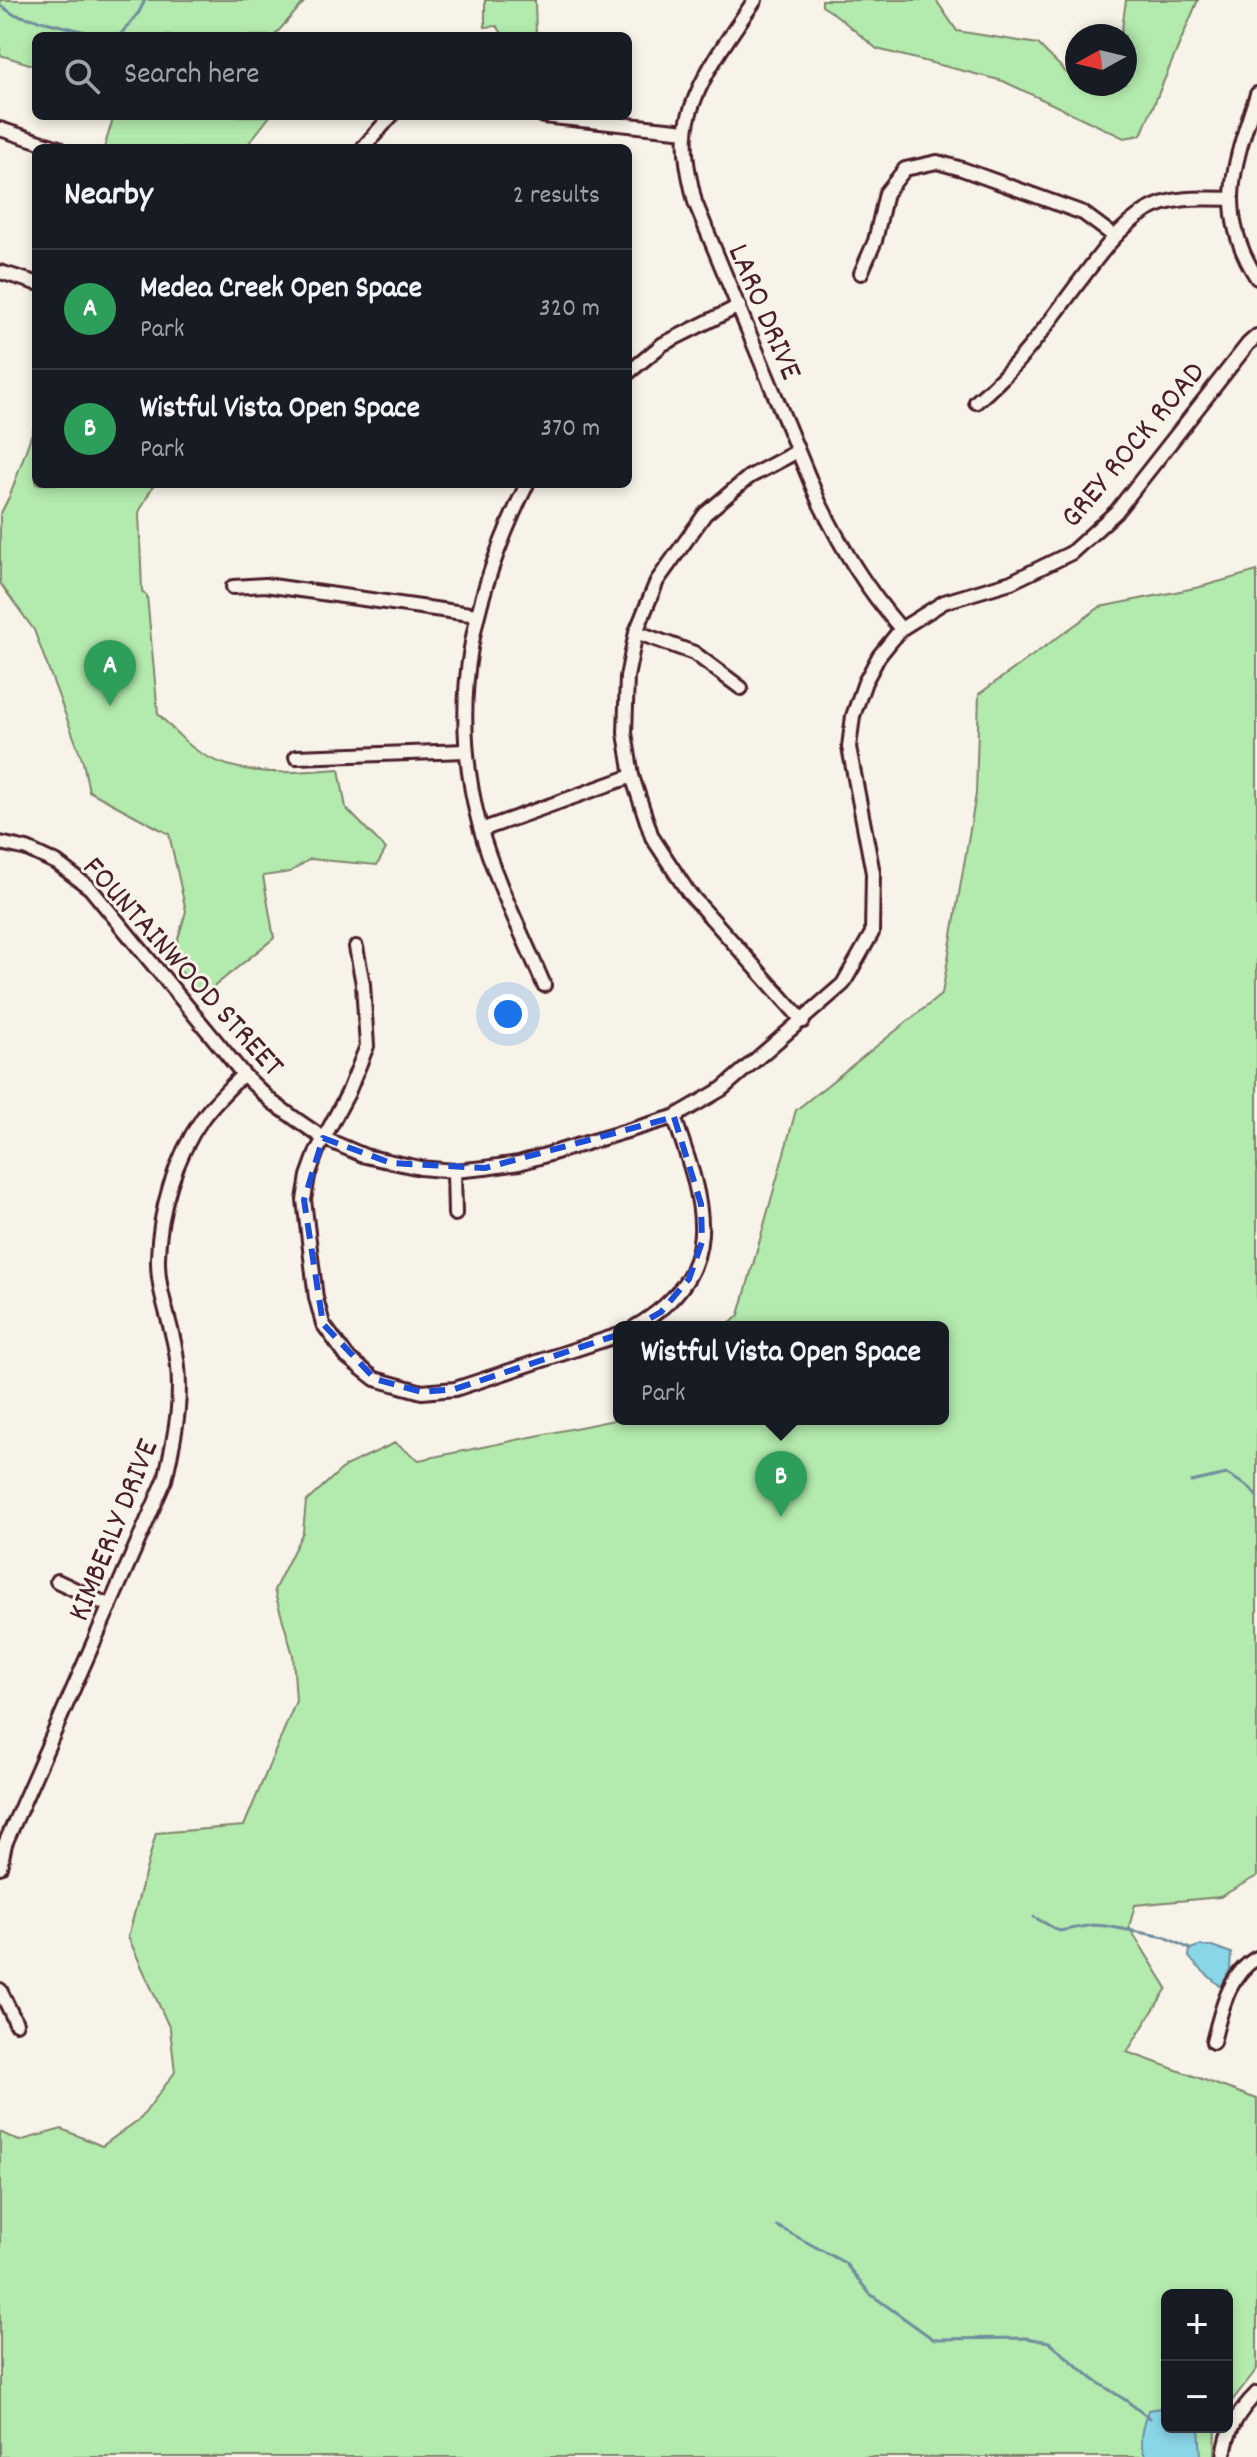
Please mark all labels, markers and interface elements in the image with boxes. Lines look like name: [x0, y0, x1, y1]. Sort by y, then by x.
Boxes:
north arrow: [1065, 24, 1137, 96]
search box: [32, 32, 632, 120]
icon: search: [60, 54, 104, 98]
text: Search here: [124, 55, 260, 98]
text: Nearby: [64, 172, 153, 221]
text: 2 results: [513, 178, 600, 215]
street label: LARO DRIVE: [713, 238, 812, 389]
text: Medea Creek Open Space: [140, 269, 422, 312]
text: A: [83, 291, 97, 328]
text: 320 m: [539, 291, 600, 328]
text: Park: [140, 312, 184, 349]
street label: GREY ROCK ROAD: [1051, 353, 1218, 540]
text: Wistful Vista Open Space: [140, 389, 420, 432]
text: B: [84, 411, 96, 448]
text: 370 m: [541, 411, 600, 448]
text: Park: [140, 432, 184, 469]
pin: A: [84, 640, 136, 706]
street label: FOUNTAINWOOD STREET: [69, 848, 293, 1089]
your location: [488, 994, 528, 1034]
popup: [613, 1321, 949, 1425]
text: Wistful Vista Open Space: [641, 1333, 921, 1376]
text: Park: [641, 1376, 685, 1413]
street label: KIMBERLY DRIVE: [58, 1432, 173, 1629]
pin: B: [755, 1451, 807, 1517]
map controls: [1161, 2289, 1233, 2433]
button: +: [1161, 2289, 1233, 2361]
button: −: [1161, 2361, 1233, 2433]

